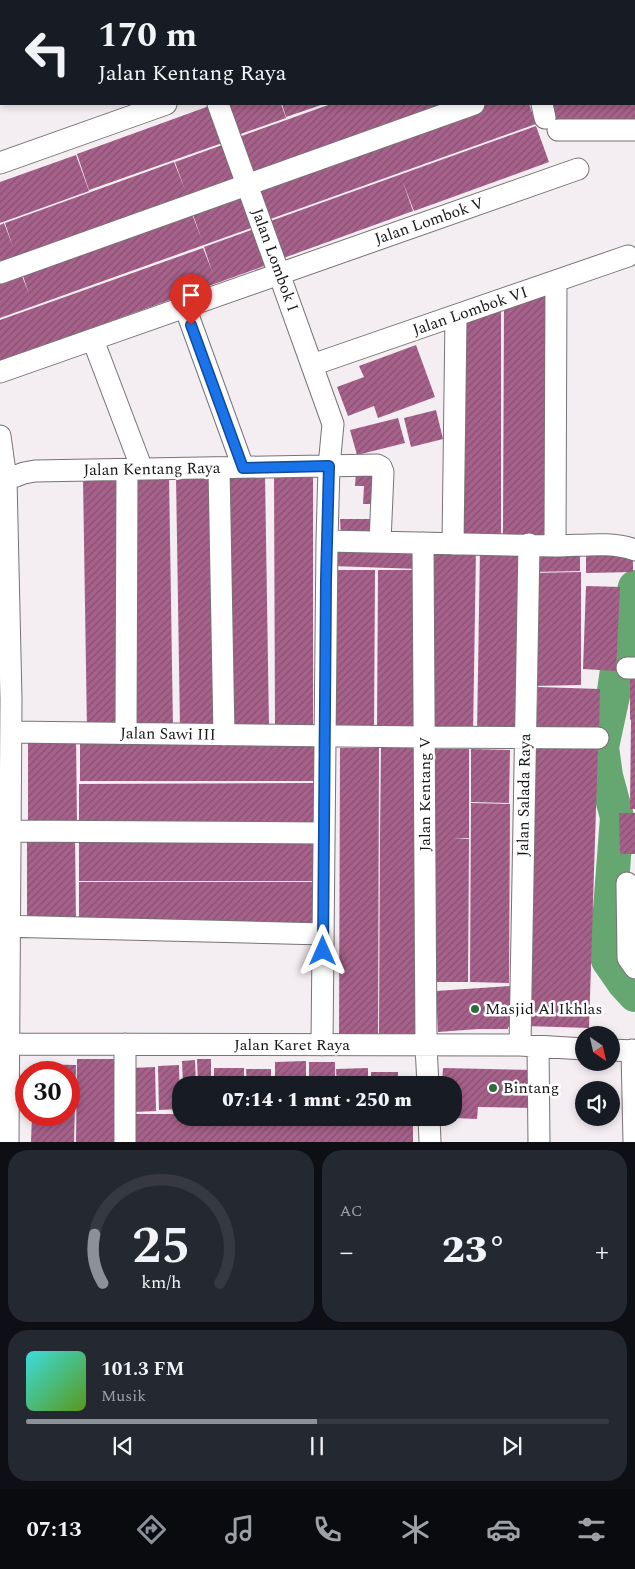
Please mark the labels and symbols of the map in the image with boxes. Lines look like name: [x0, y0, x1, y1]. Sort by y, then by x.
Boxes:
street label: Jalan Lombok V: [371, 191, 487, 251]
street label: Jalan Lombok I: [245, 205, 305, 315]
pin: [170, 274, 212, 325]
street label: Jalan Lombok VI: [409, 280, 531, 342]
street label: Jalan Kentang Raya: [83, 456, 221, 482]
street label: Jalan Sawi III: [120, 721, 216, 747]
street label: Jalan Salada Raya: [511, 733, 537, 857]
street label: Jalan Kentang V: [413, 736, 437, 851]
position arrow: [296, 924, 348, 976]
place label: Masjid Al Ikhlas: [485, 997, 602, 1021]
marker: Masjid Al Ikhlas: [469, 1003, 481, 1015]
north arrow: [575, 1026, 620, 1071]
street label: Jalan Karet Raya: [234, 1033, 350, 1057]
speed limit sign: 30: [15, 1061, 80, 1126]
place label: Bintang: [503, 1076, 559, 1100]
marker: Bintang: [487, 1082, 499, 1094]

